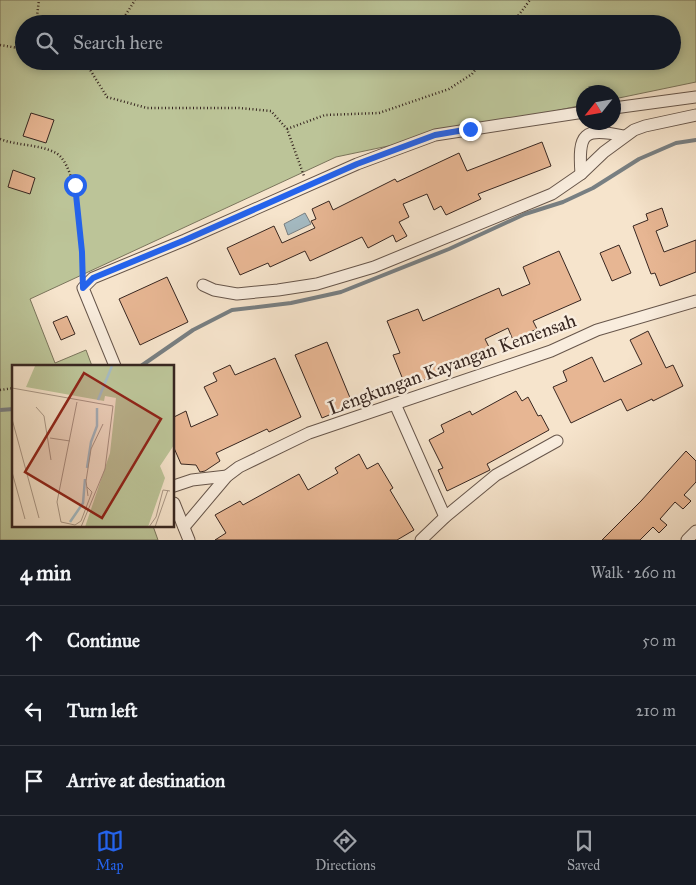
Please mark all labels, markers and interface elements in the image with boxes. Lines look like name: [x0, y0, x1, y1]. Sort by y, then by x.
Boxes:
search box: [15, 15, 681, 70]
icon: search: [33, 29, 61, 57]
text: Search here: [73, 31, 163, 54]
north arrow: [576, 85, 621, 130]
route end: [459, 118, 482, 141]
route start: [64, 174, 87, 197]
street label: Lengkungan Kayangan Kemensah: [325, 308, 580, 421]
inset map: [12, 365, 175, 528]
text: 4 min: [20, 560, 71, 586]
text: Walk · 260 m: [590, 563, 676, 582]
icon: ahead: [20, 627, 48, 655]
text: Continue: [67, 629, 140, 652]
text: 50 m: [642, 631, 676, 650]
icon: left: [20, 697, 48, 725]
text: Turn left: [67, 699, 137, 722]
text: 210 m: [636, 701, 676, 720]
icon: arrive: [20, 767, 48, 795]
text: Arrive at destination: [67, 769, 225, 792]
tab: Map: [96, 827, 124, 874]
tab: Directions: [315, 827, 376, 874]
tab: Saved: [567, 827, 600, 874]

